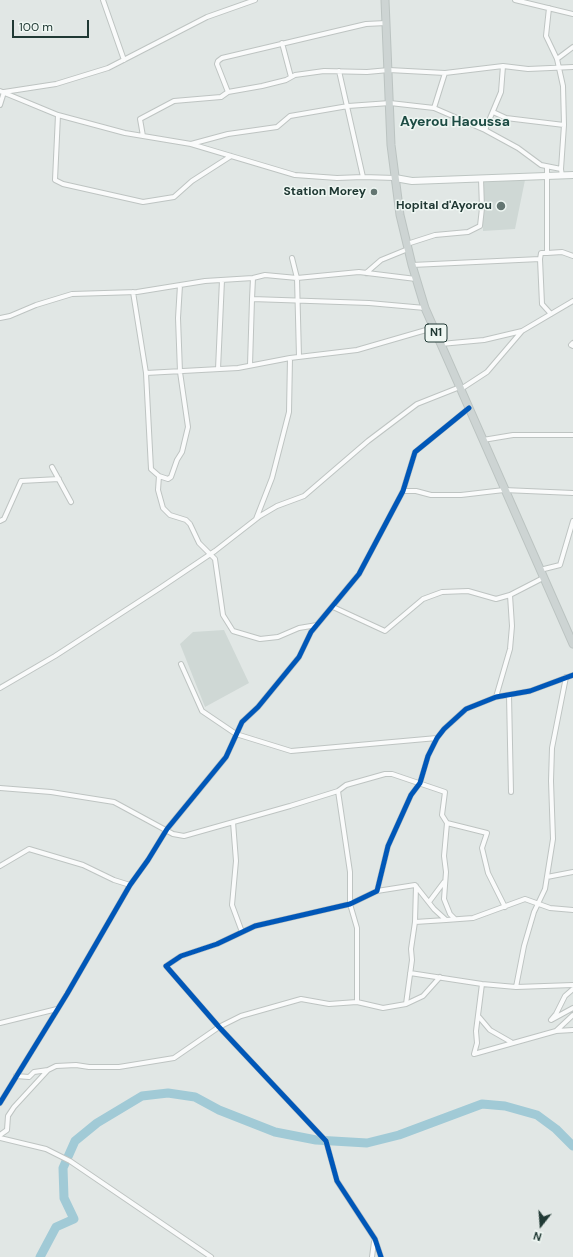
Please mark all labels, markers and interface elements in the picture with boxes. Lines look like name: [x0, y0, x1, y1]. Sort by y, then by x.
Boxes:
scale bar: [14, 12, 91, 38]
text: 100 m: [19, 19, 53, 35]
district label: Ayerou Haoussa: [400, 114, 510, 130]
place label: Station Morey: [284, 185, 366, 199]
marker: Station Morey: [369, 187, 379, 197]
place label: Hopital d'Ayorou: [396, 199, 492, 213]
marker: Hopital d'Ayorou: [495, 200, 507, 212]
road number: N1: [425, 324, 447, 342]
north arrow: [521, 1205, 561, 1245]
text: N: [532, 1229, 543, 1244]

